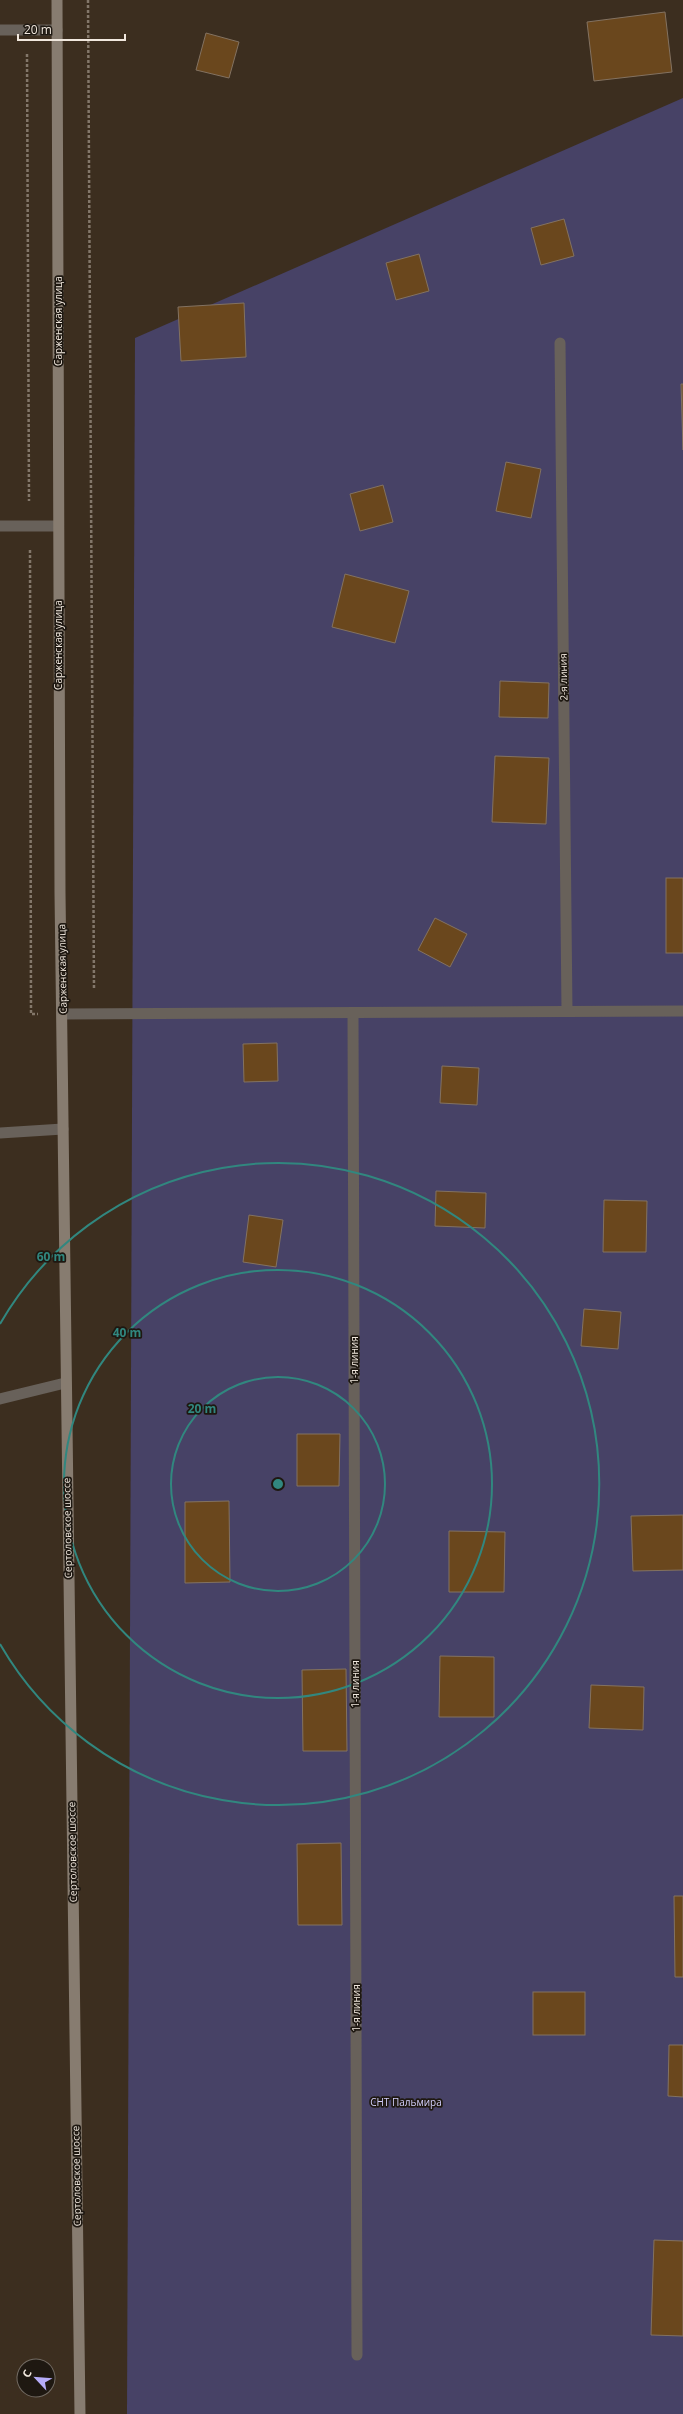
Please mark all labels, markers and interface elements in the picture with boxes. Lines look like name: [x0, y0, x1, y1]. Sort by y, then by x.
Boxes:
scale bar: [18, 16, 125, 42]
text: 20 m: [24, 21, 52, 38]
street label: Сарженская улица: [51, 276, 65, 366]
street label: Сарженская улица: [51, 600, 65, 690]
street label: 2-я линия: [556, 653, 570, 701]
street label: Сарженская улица: [54, 924, 70, 1014]
text: 60 m: [37, 1248, 65, 1265]
text: 40 m: [113, 1324, 141, 1341]
street label: 1-я линия: [347, 1336, 361, 1384]
text: 20 m: [188, 1400, 216, 1417]
street label: Сертоловское шоссе: [59, 1477, 75, 1578]
centre of rings: [271, 1477, 285, 1491]
street label: 1-я линия: [348, 1660, 362, 1708]
street label: Сертоловское шоссе: [64, 1801, 80, 1902]
street label: 1-я линия: [349, 1984, 363, 2032]
park label: СНТ Пальмира: [370, 2095, 442, 2109]
street label: Сертоловское шоссе: [68, 2125, 84, 2226]
north arrow: [16, 2358, 56, 2398]
text: С: [18, 2367, 35, 2380]

